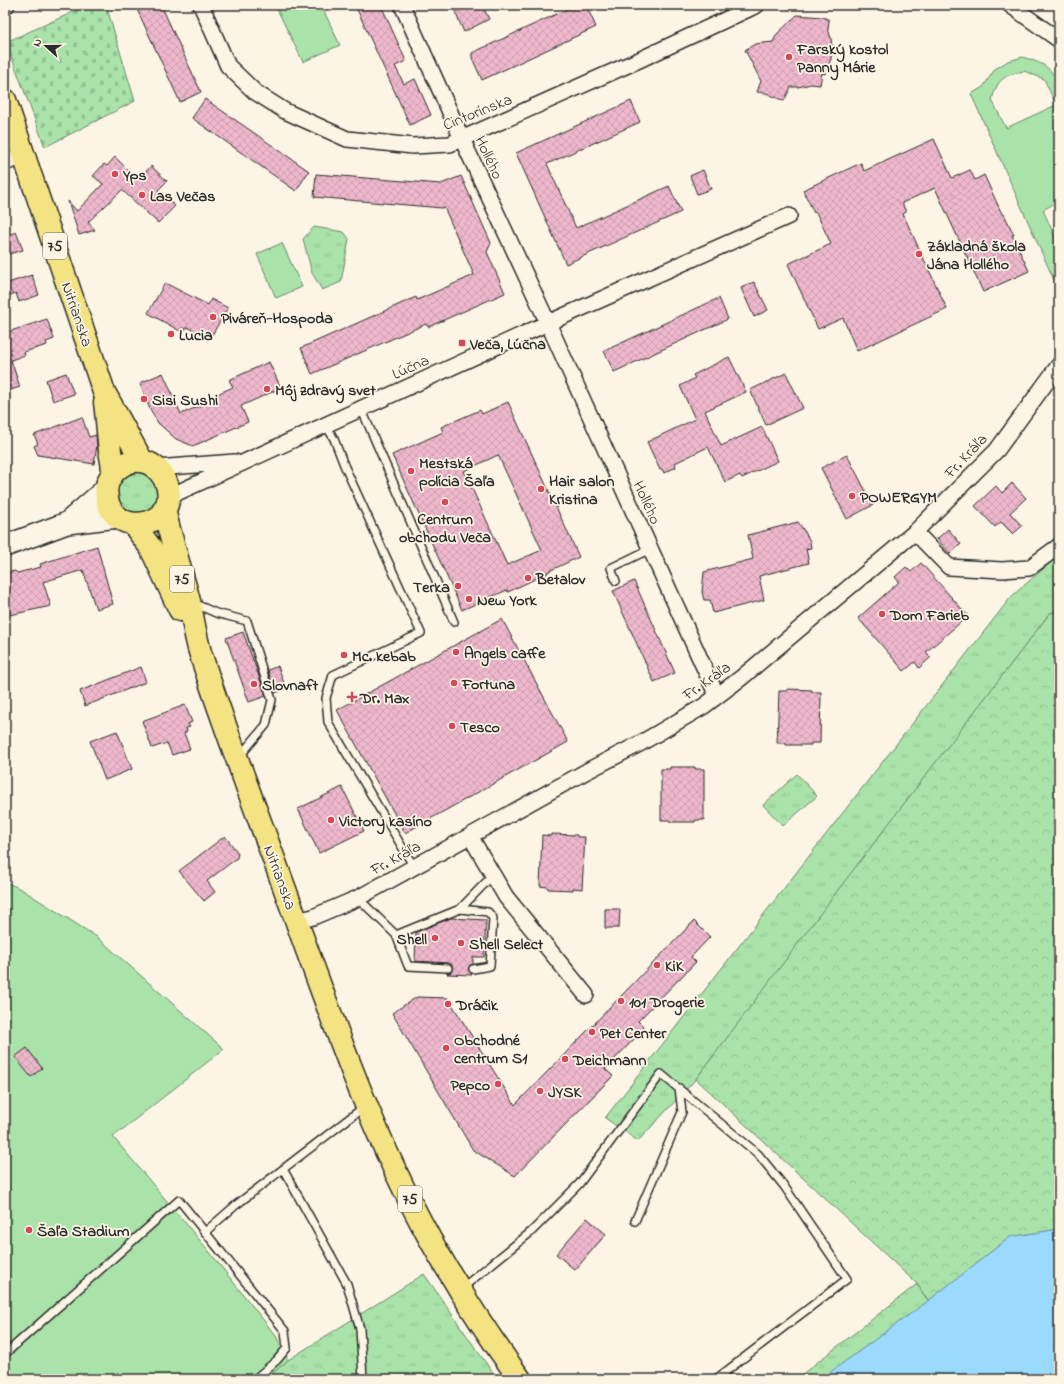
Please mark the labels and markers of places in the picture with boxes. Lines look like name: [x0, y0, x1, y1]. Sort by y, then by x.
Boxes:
place label: Farský kostol Panny Márie: [796, 38, 889, 81]
marker: Farský kostol Panny Márie: [784, 52, 794, 62]
place label: Yps: [122, 164, 147, 188]
marker: Yps: [110, 169, 120, 179]
place label: Las Večas: [150, 185, 215, 209]
marker: Las Večas: [137, 190, 147, 200]
place label: Základná škola Jána Hollého: [927, 235, 1026, 277]
marker: Základná škola Jána Hollého: [914, 249, 924, 259]
place label: Piváreň-Hospoda: [221, 307, 333, 331]
marker: Piváreň-Hospoda: [208, 312, 218, 322]
place label: Lucia: [179, 324, 213, 348]
marker: Lucia: [166, 329, 176, 339]
place label: Veča, Lúčna: [469, 333, 546, 357]
marker: Veča, Lúčna: [457, 338, 467, 348]
place label: Môj zdravý svet: [275, 379, 376, 404]
marker: Môj zdravý svet: [262, 384, 272, 394]
place label: Sisi Sushi: [152, 389, 218, 413]
marker: Sisi Sushi: [139, 394, 149, 404]
place label: Mestská polícia Šaľa: [419, 452, 495, 494]
marker: Mestská polícia Šaľa: [406, 466, 416, 476]
place label: Hair salon Kristina: [549, 470, 615, 512]
marker: Hair salon Kristina: [536, 484, 546, 494]
place label: POWERGYM: [860, 486, 937, 510]
marker: POWERGYM: [847, 491, 857, 501]
marker: Centrum obchodu Veča: [440, 497, 450, 507]
place label: Centrum obchodu Veča: [399, 508, 491, 550]
place label: Betalov: [535, 568, 586, 592]
marker: Betalov: [523, 573, 533, 583]
place label: Terka: [413, 576, 450, 600]
marker: Terka: [453, 581, 463, 591]
place label: New York: [477, 589, 538, 613]
marker: New York: [464, 594, 474, 604]
place label: Dom Farieb: [889, 604, 969, 628]
marker: Dom Farieb: [877, 609, 887, 619]
place label: Angels caffe: [464, 642, 546, 667]
place label: Mc. kebab: [352, 645, 416, 669]
marker: Angels caffe: [451, 647, 461, 657]
marker: Mc. kebab: [339, 650, 349, 660]
place label: Fortuna: [461, 673, 516, 697]
place label: Slovnaft: [262, 674, 319, 698]
marker: Fortuna: [449, 678, 459, 688]
marker: Slovnaft: [249, 679, 259, 689]
place label: Dr. Max: [359, 687, 410, 711]
marker: Dr. Max: [347, 692, 357, 702]
place label: Tesco: [460, 716, 500, 740]
marker: Tesco: [447, 721, 457, 731]
place label: Victory kasíno: [338, 810, 432, 835]
marker: Victory kasíno: [326, 815, 336, 825]
place label: Shell: [397, 928, 427, 952]
marker: Shell: [430, 933, 440, 943]
place label: Shell Select: [469, 933, 544, 957]
marker: Shell Select: [456, 938, 466, 948]
place label: KiK: [665, 955, 685, 979]
marker: KiK: [652, 960, 662, 970]
place label: 101 Drogerie: [629, 991, 705, 1016]
place label: Dráčik: [455, 994, 499, 1018]
marker: 101 Drogerie: [616, 996, 626, 1006]
marker: Dráčik: [443, 999, 453, 1009]
place label: Pet Center: [600, 1022, 667, 1046]
marker: Pet Center: [587, 1027, 597, 1037]
place label: Obchodné centrum S1: [454, 1029, 528, 1071]
marker: Obchodné centrum S1: [441, 1043, 451, 1053]
place label: Deichmann: [572, 1049, 646, 1073]
marker: Deichmann: [560, 1054, 570, 1064]
place label: Pepco: [450, 1074, 490, 1098]
marker: Pepco: [493, 1079, 503, 1089]
place label: JYSK: [548, 1081, 582, 1105]
marker: JYSK: [535, 1086, 545, 1096]
place label: Šaľa Stadium: [37, 1220, 130, 1244]
marker: Šaľa Stadium: [24, 1225, 34, 1235]

